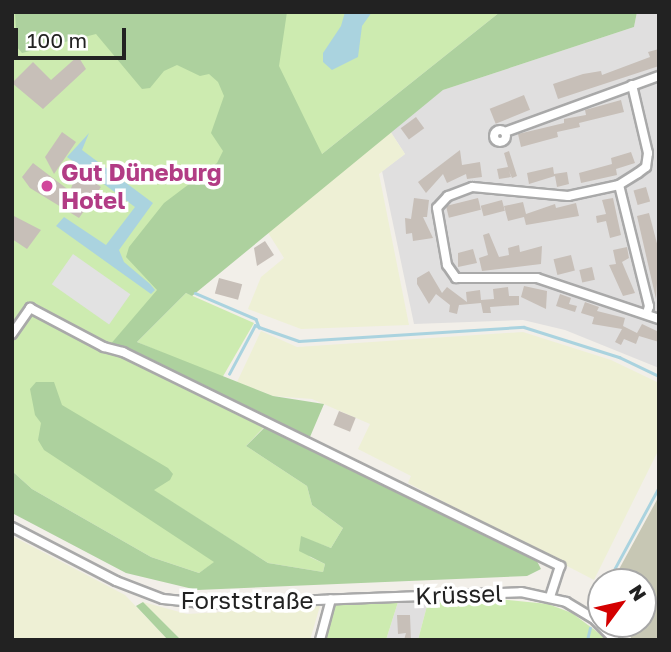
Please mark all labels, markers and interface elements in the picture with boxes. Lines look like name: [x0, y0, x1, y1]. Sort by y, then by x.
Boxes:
scale bar: [18, 14, 130, 58]
text: 100 m: [27, 27, 87, 53]
place label: Gut Düneburg Hotel: [61, 158, 221, 214]
marker: Gut Düneburg Hotel: [39, 178, 55, 194]
north arrow: [587, 568, 657, 638]
street label: Krüssel: [415, 578, 503, 610]
text: N: [625, 580, 652, 605]
street label: Forststraße: [181, 586, 313, 614]

